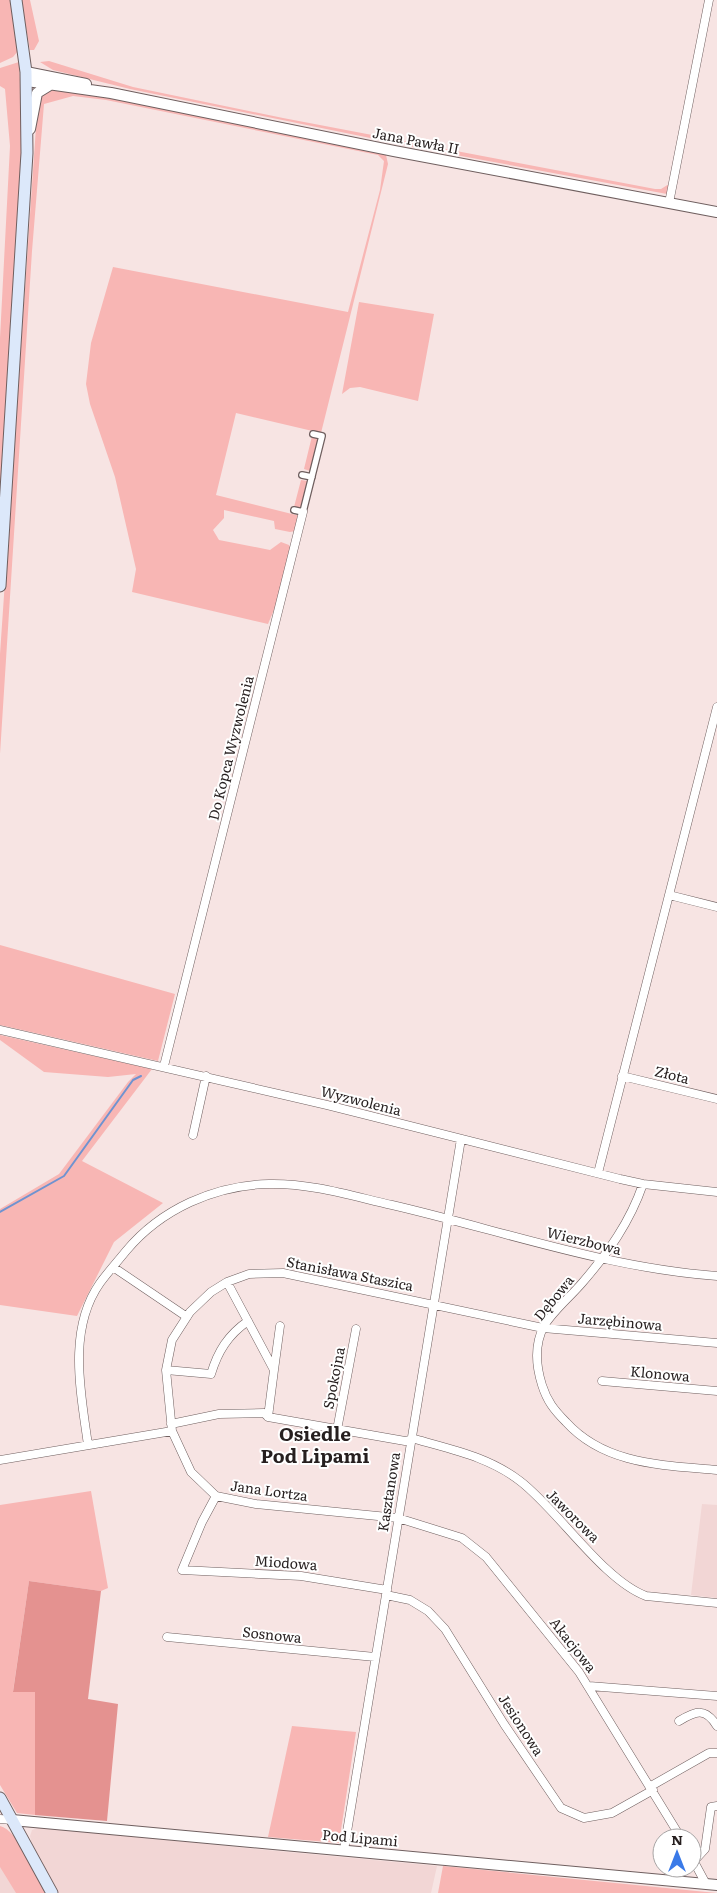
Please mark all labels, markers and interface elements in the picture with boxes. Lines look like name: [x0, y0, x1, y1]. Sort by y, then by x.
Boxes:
street label: Jana Pawła II: [371, 122, 461, 158]
street label: Do Kopca Wyzwolenia: [202, 673, 258, 822]
street label: Złota: [653, 1060, 692, 1088]
street label: Wyzwolenia: [319, 1080, 404, 1120]
street label: Wierzbowa: [545, 1221, 624, 1259]
street label: Stanisława Staszica: [285, 1251, 416, 1295]
street label: Dębowa: [529, 1270, 578, 1324]
street label: Jarzębinowa: [577, 1307, 664, 1335]
street label: Spokojna: [317, 1345, 349, 1411]
street label: Klonowa: [629, 1360, 691, 1386]
district label: Osiedle Pod Lipami: [261, 1419, 369, 1469]
street label: Kasztanowa: [372, 1450, 404, 1533]
street label: Jana Lortza: [229, 1475, 310, 1505]
street label: Jaworowa: [543, 1484, 605, 1547]
street label: Miodowa: [254, 1550, 318, 1574]
street label: Akacjowa: [546, 1613, 602, 1677]
street label: Sosnowa: [242, 1621, 303, 1647]
street label: Jesionowa: [494, 1690, 550, 1760]
street label: Pod Lipami: [321, 1824, 399, 1850]
north arrow: [652, 1828, 702, 1878]
text: N: [671, 1829, 683, 1849]

